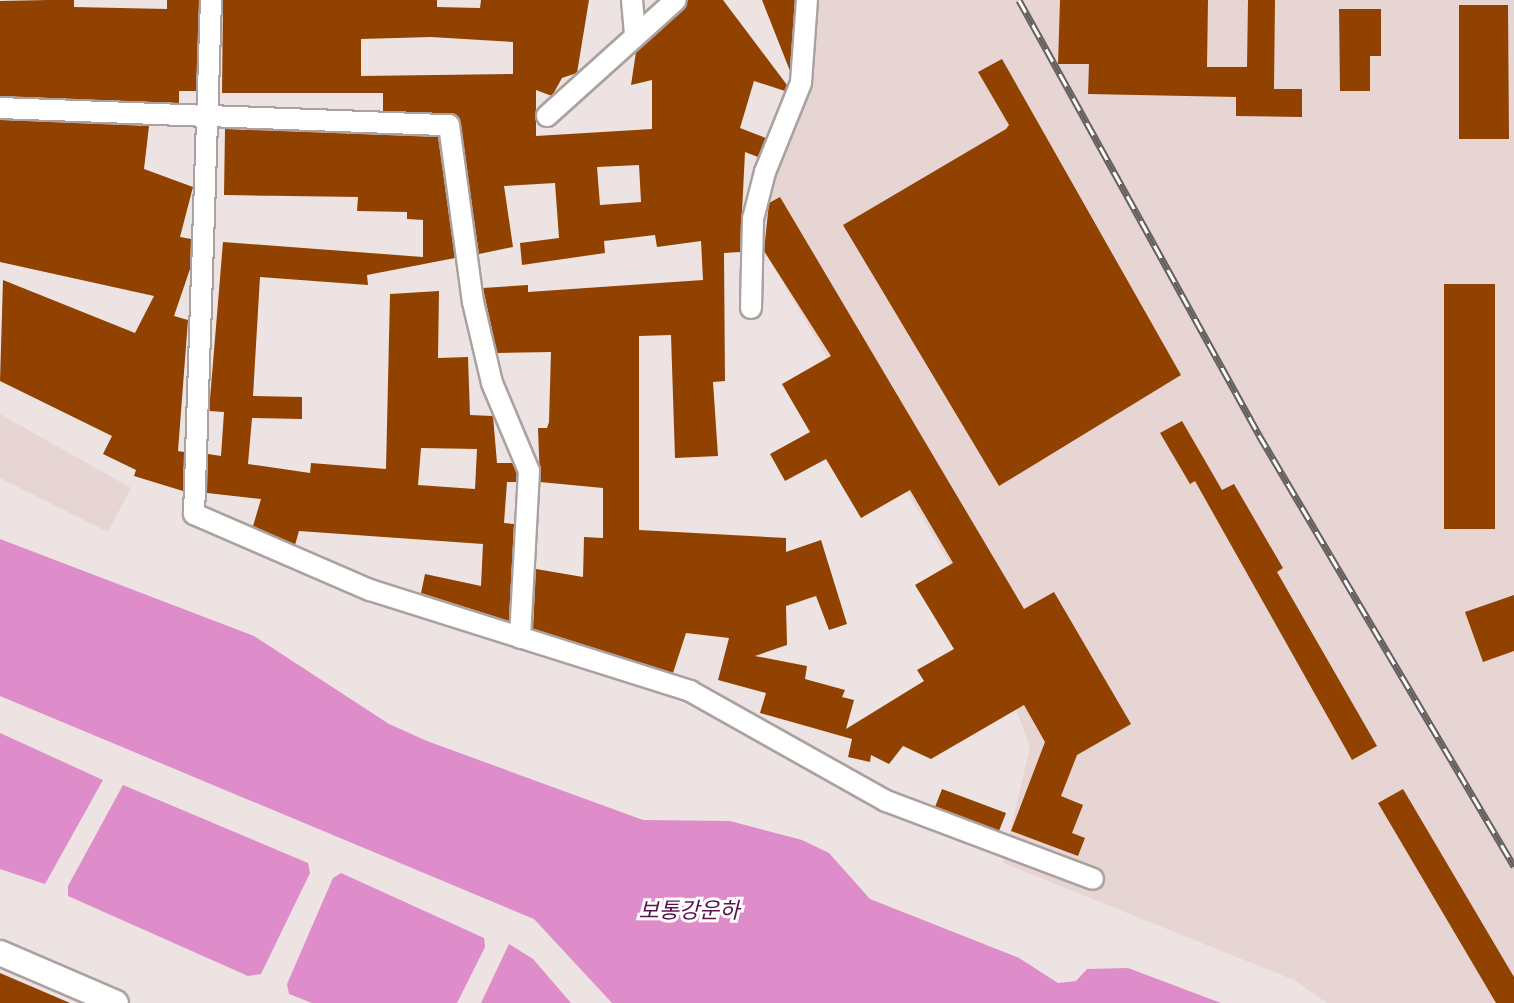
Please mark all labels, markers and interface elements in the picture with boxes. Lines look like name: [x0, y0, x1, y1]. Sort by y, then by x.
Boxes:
water label: 보통강운하: [638, 898, 740, 924]

